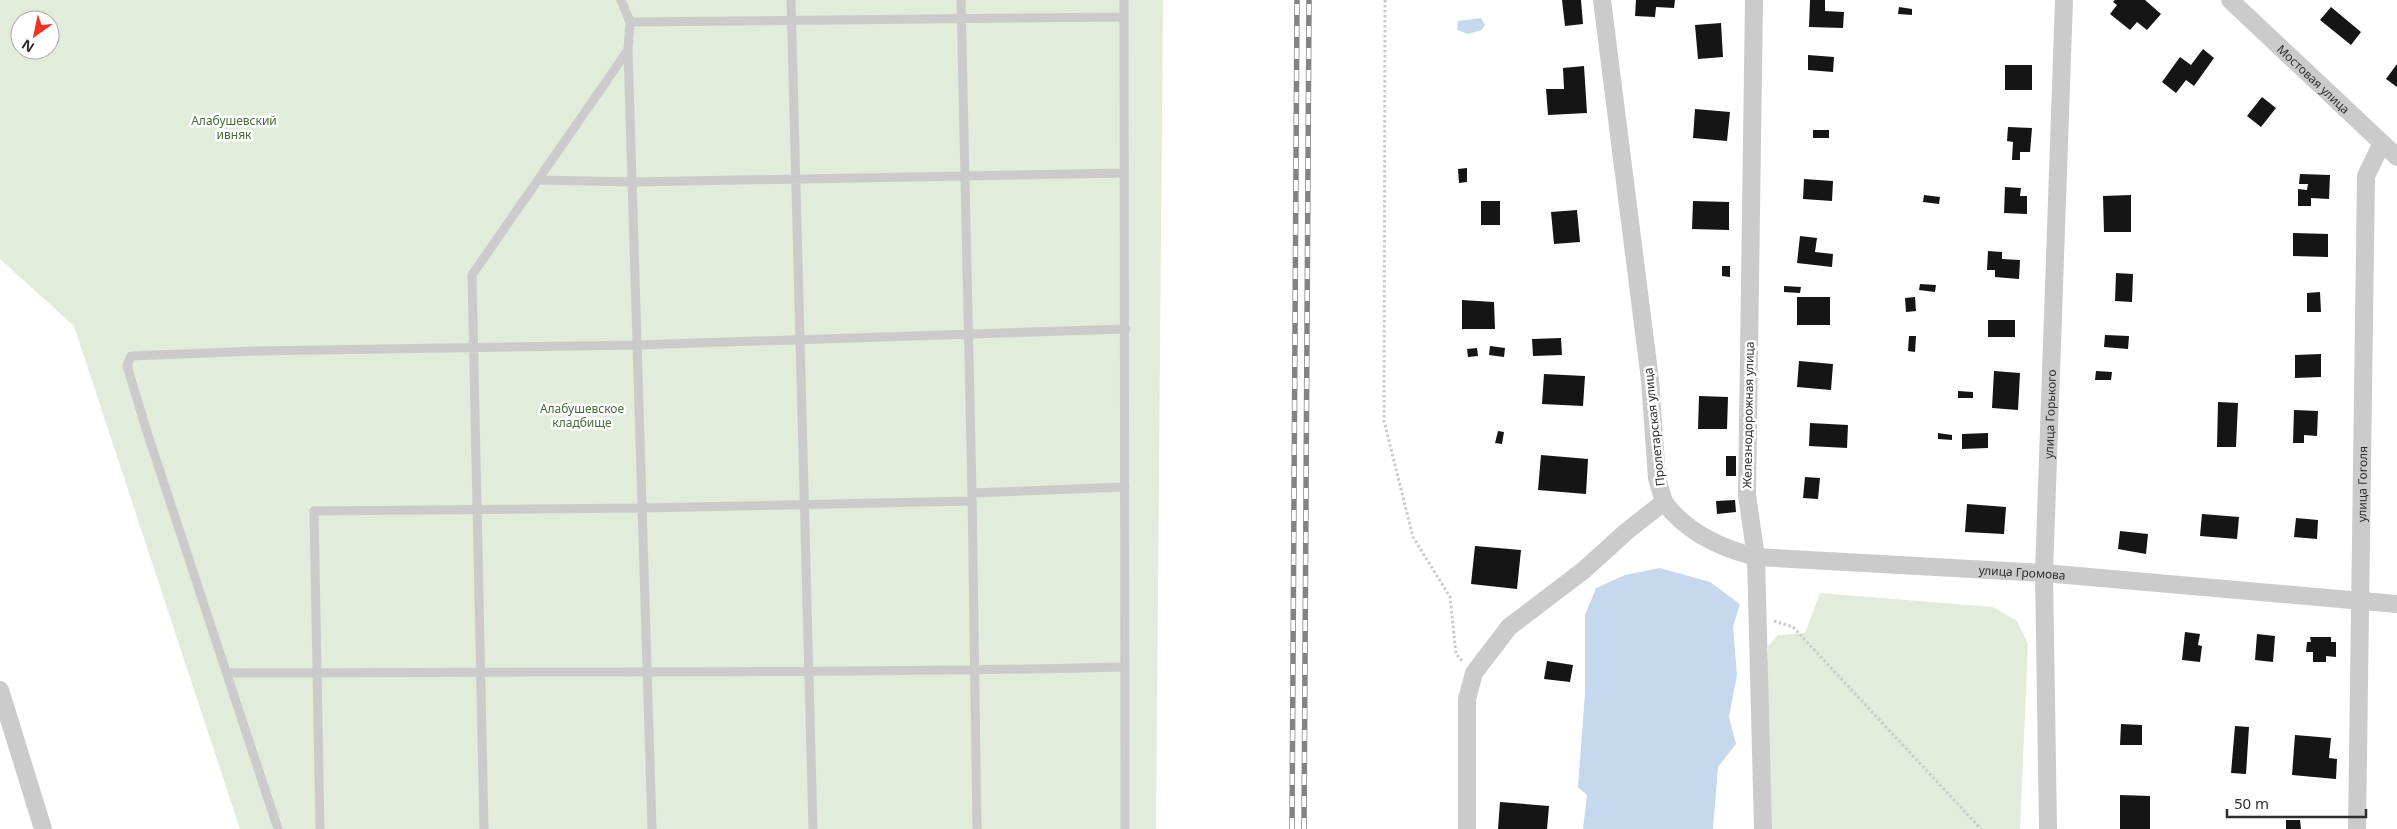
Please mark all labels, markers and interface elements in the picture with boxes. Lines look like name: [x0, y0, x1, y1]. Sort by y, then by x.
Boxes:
north arrow: [10, 10, 60, 60]
text: N: [18, 35, 38, 57]
street label: Мостовая улица: [2274, 40, 2354, 117]
park label: Алабушевский ивняк: [191, 112, 277, 143]
street label: Железнодорожная улица: [1738, 341, 1758, 489]
street label: Пролетарская улица: [1639, 367, 1669, 487]
street label: улица Горького: [2039, 369, 2060, 459]
park label: Алабушевское кладбище: [540, 400, 624, 431]
street label: улица Гоголя: [2353, 446, 2371, 522]
street label: улица Громова: [1978, 561, 2066, 583]
scale bar: [2227, 786, 2366, 818]
text: 50 m: [2234, 793, 2269, 813]

